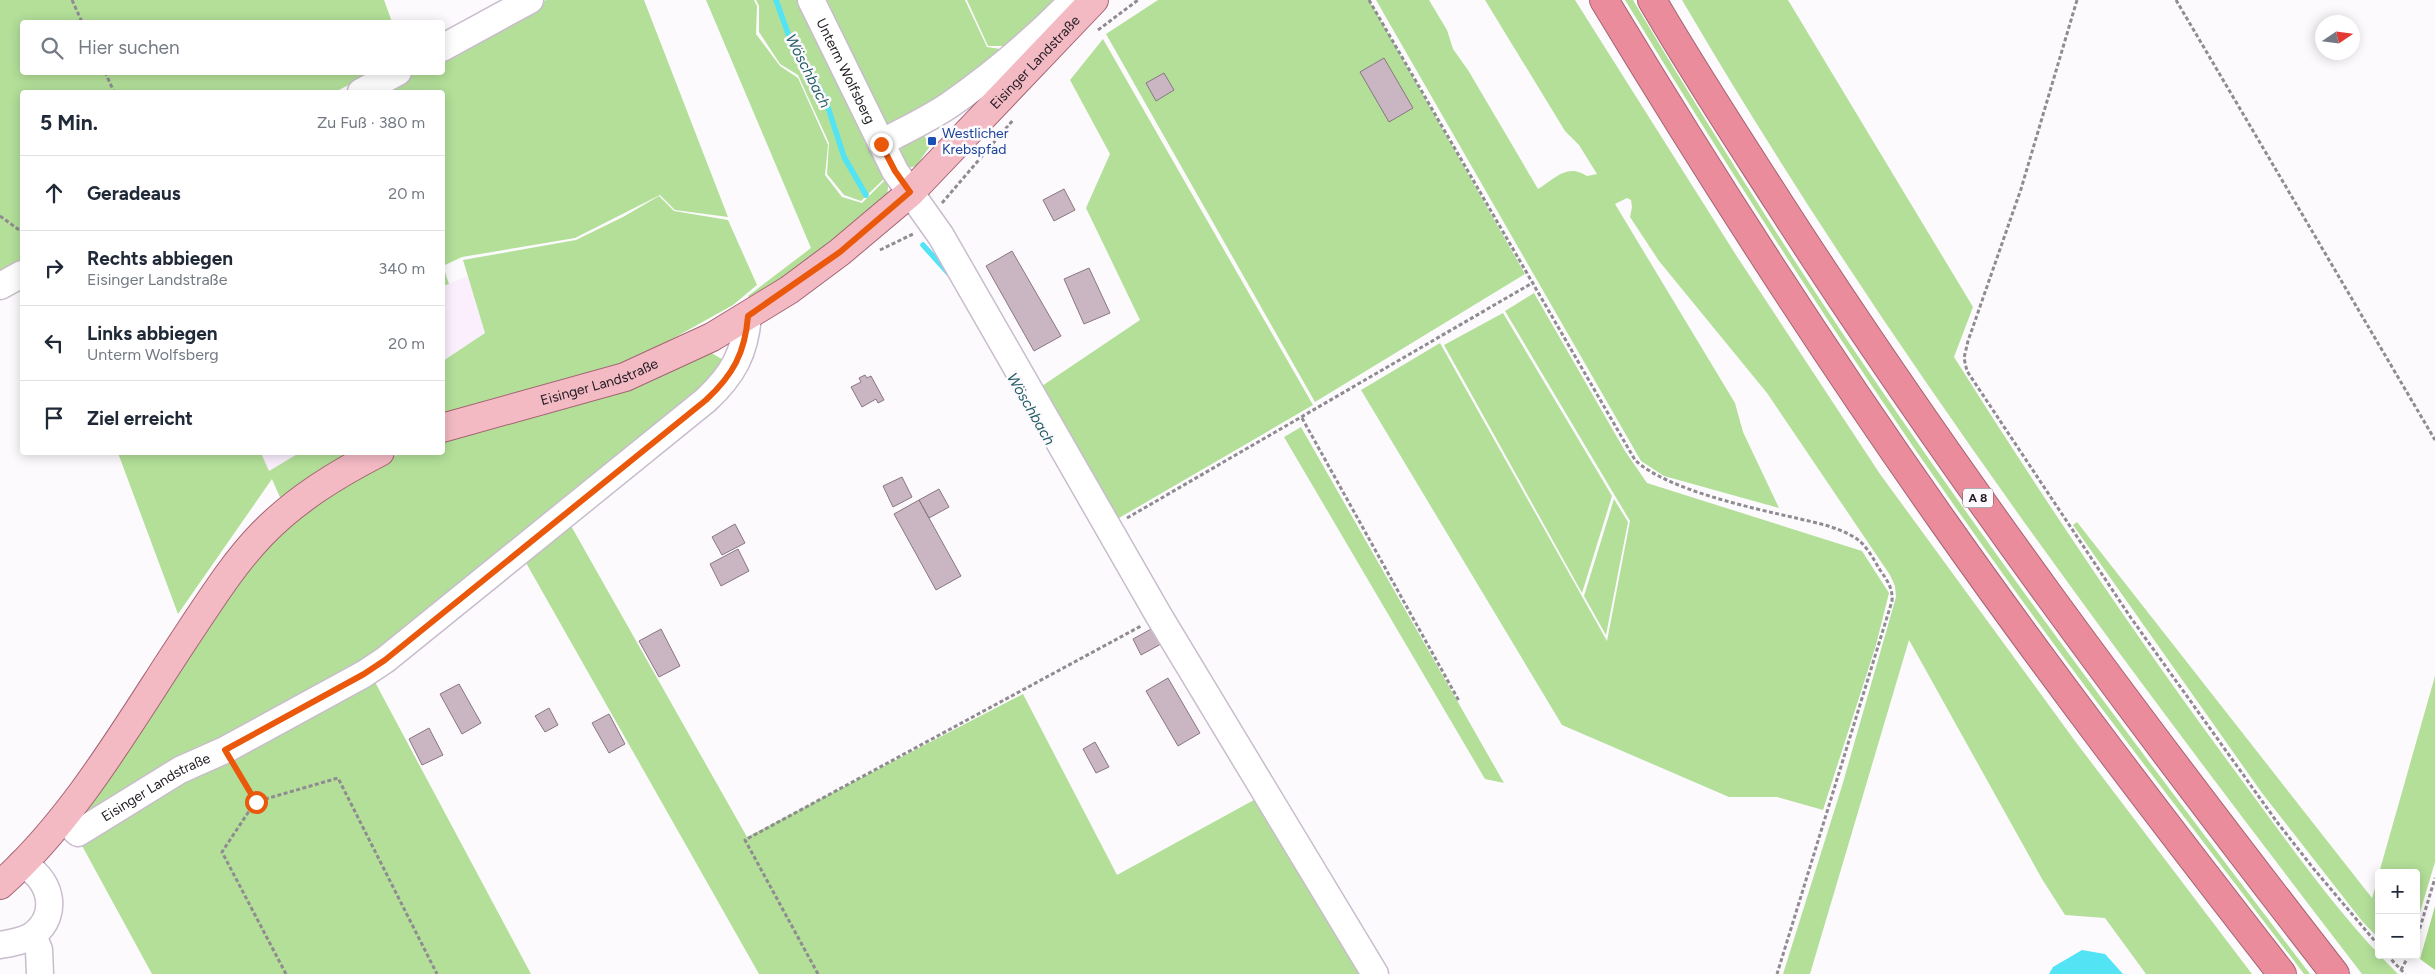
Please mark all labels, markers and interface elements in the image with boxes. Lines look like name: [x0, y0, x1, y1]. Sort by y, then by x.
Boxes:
street label: Eisinger Landstraße: [986, 11, 1084, 112]
street label: Unterm Wolfsberg: [813, 15, 879, 126]
north arrow: [2315, 15, 2360, 60]
search box: [20, 20, 445, 75]
water label: Wöschbach: [782, 31, 834, 111]
icon: search: [38, 34, 66, 62]
text: Hier suchen: [78, 36, 179, 59]
text: 5 Min.: [40, 110, 98, 135]
text: Zu Fuß · 380 m: [317, 113, 425, 132]
place label: Westlicher Krebspfad: [942, 125, 1009, 158]
route end: [870, 133, 893, 156]
marker: Westlicher Krebspfad: [926, 135, 938, 147]
icon: ahead: [40, 179, 68, 207]
text: Geradeaus: [87, 182, 181, 205]
text: 20 m: [388, 184, 425, 203]
text: Rechts abbiegen: [87, 247, 233, 270]
icon: right: [40, 254, 68, 282]
text: 340 m: [379, 259, 425, 278]
text: Eisinger Landstraße: [87, 270, 227, 289]
text: Links abbiegen: [87, 322, 218, 345]
icon: left: [40, 329, 68, 357]
text: 20 m: [388, 334, 425, 353]
text: Unterm Wolfsberg: [87, 345, 219, 364]
street label: Eisinger Landstraße: [538, 354, 661, 409]
water label: Wöschbach: [1003, 370, 1059, 448]
icon: arrive: [40, 404, 68, 432]
text: Ziel erreicht: [87, 407, 193, 430]
road number: A 8: [1963, 488, 1993, 508]
street label: Eisinger Landstraße: [98, 749, 213, 825]
route start: [245, 791, 268, 814]
map controls: [2375, 869, 2420, 959]
button: +: [2375, 869, 2420, 914]
button: −: [2375, 914, 2420, 959]

